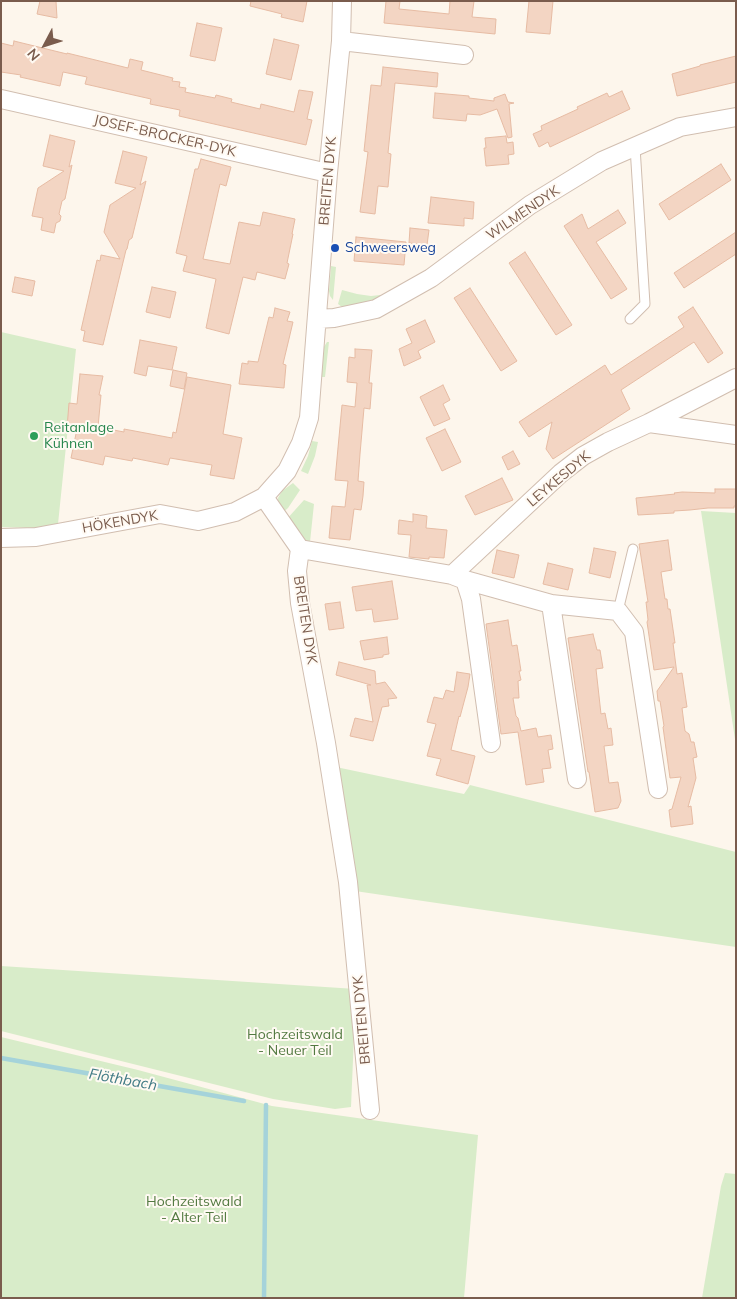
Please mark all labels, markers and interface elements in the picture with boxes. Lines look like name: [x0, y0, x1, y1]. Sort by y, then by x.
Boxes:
north arrow: [20, 20, 70, 70]
text: N: [23, 45, 44, 64]
street label: JOSEF-BROCKER-DYK: [92, 111, 238, 161]
street label: BREITEN DYK: [316, 136, 340, 226]
street label: WILMENDYK: [483, 182, 563, 244]
place label: Schweersweg: [345, 240, 436, 256]
marker: Schweersweg: [329, 242, 341, 254]
place label: Reitanlage Kühnen: [44, 420, 114, 452]
marker: Reitanlage Kühnen: [28, 430, 40, 442]
street label: LEYKESDYK: [524, 448, 594, 510]
street label: HÖKENDYK: [81, 507, 159, 537]
street label: BREITEN DYK: [290, 575, 320, 665]
street label: BREITEN DYK: [350, 975, 374, 1065]
park label: Hochzeitswald - Neuer Teil: [247, 1027, 343, 1060]
water label: Flöthbach: [88, 1065, 158, 1095]
park label: Hochzeitswald - Alter Teil: [146, 1194, 242, 1226]

